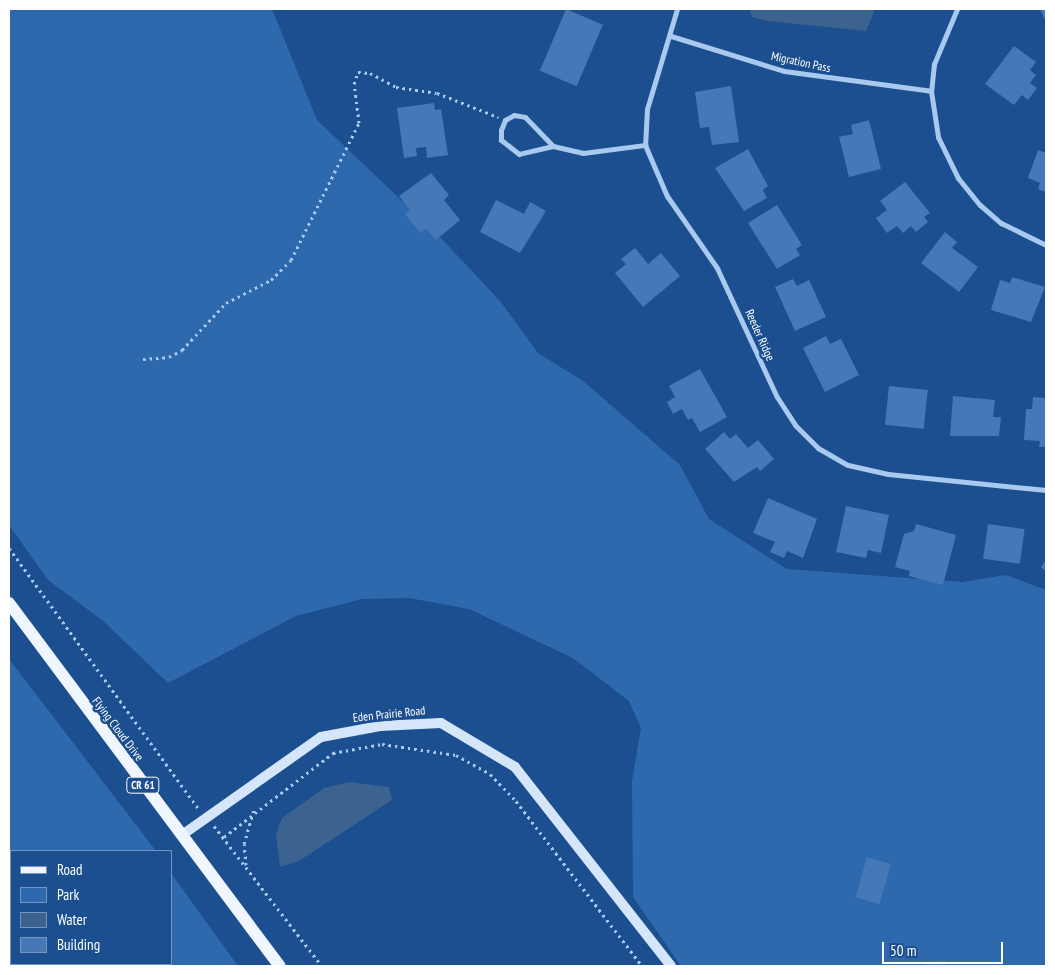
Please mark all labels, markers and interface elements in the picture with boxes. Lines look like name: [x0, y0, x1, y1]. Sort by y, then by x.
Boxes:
street label: Migration Pass: [770, 49, 832, 75]
street label: Reeder Ridge: [742, 307, 778, 363]
street label: Flying Cloud Drive: [89, 694, 147, 764]
street label: Eden Prairie Road: [352, 703, 426, 725]
road number: CR 61: [126, 776, 160, 794]
legend: [10, 850, 172, 965]
text: Road: [57, 860, 83, 879]
text: Park: [57, 885, 79, 904]
text: Water: [57, 910, 87, 929]
scale bar: [885, 932, 1006, 964]
text: Building: [57, 935, 100, 954]
text: 50 m: [890, 941, 916, 960]

